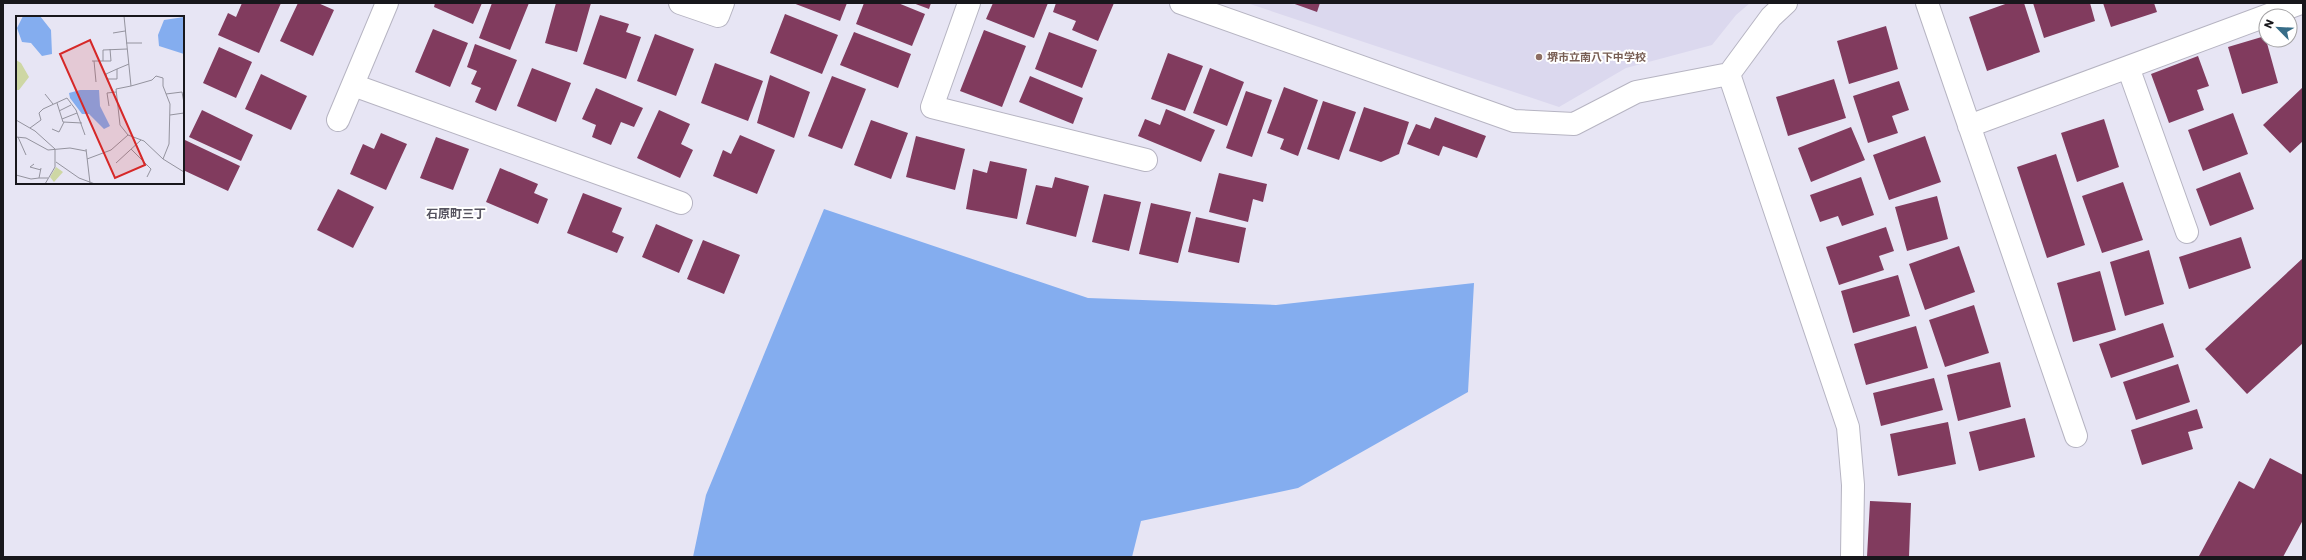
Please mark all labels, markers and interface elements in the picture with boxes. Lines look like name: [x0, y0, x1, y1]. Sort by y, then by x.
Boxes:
north arrow: [2258, 8, 2298, 48]
inset map: [16, 16, 184, 184]
text: N: [2260, 17, 2278, 31]
place label: 堺市立南八下中学校: [1547, 49, 1646, 65]
marker: 堺市立南八下中学校: [1534, 52, 1544, 62]
district label: 石原町三丁: [426, 205, 486, 222]

